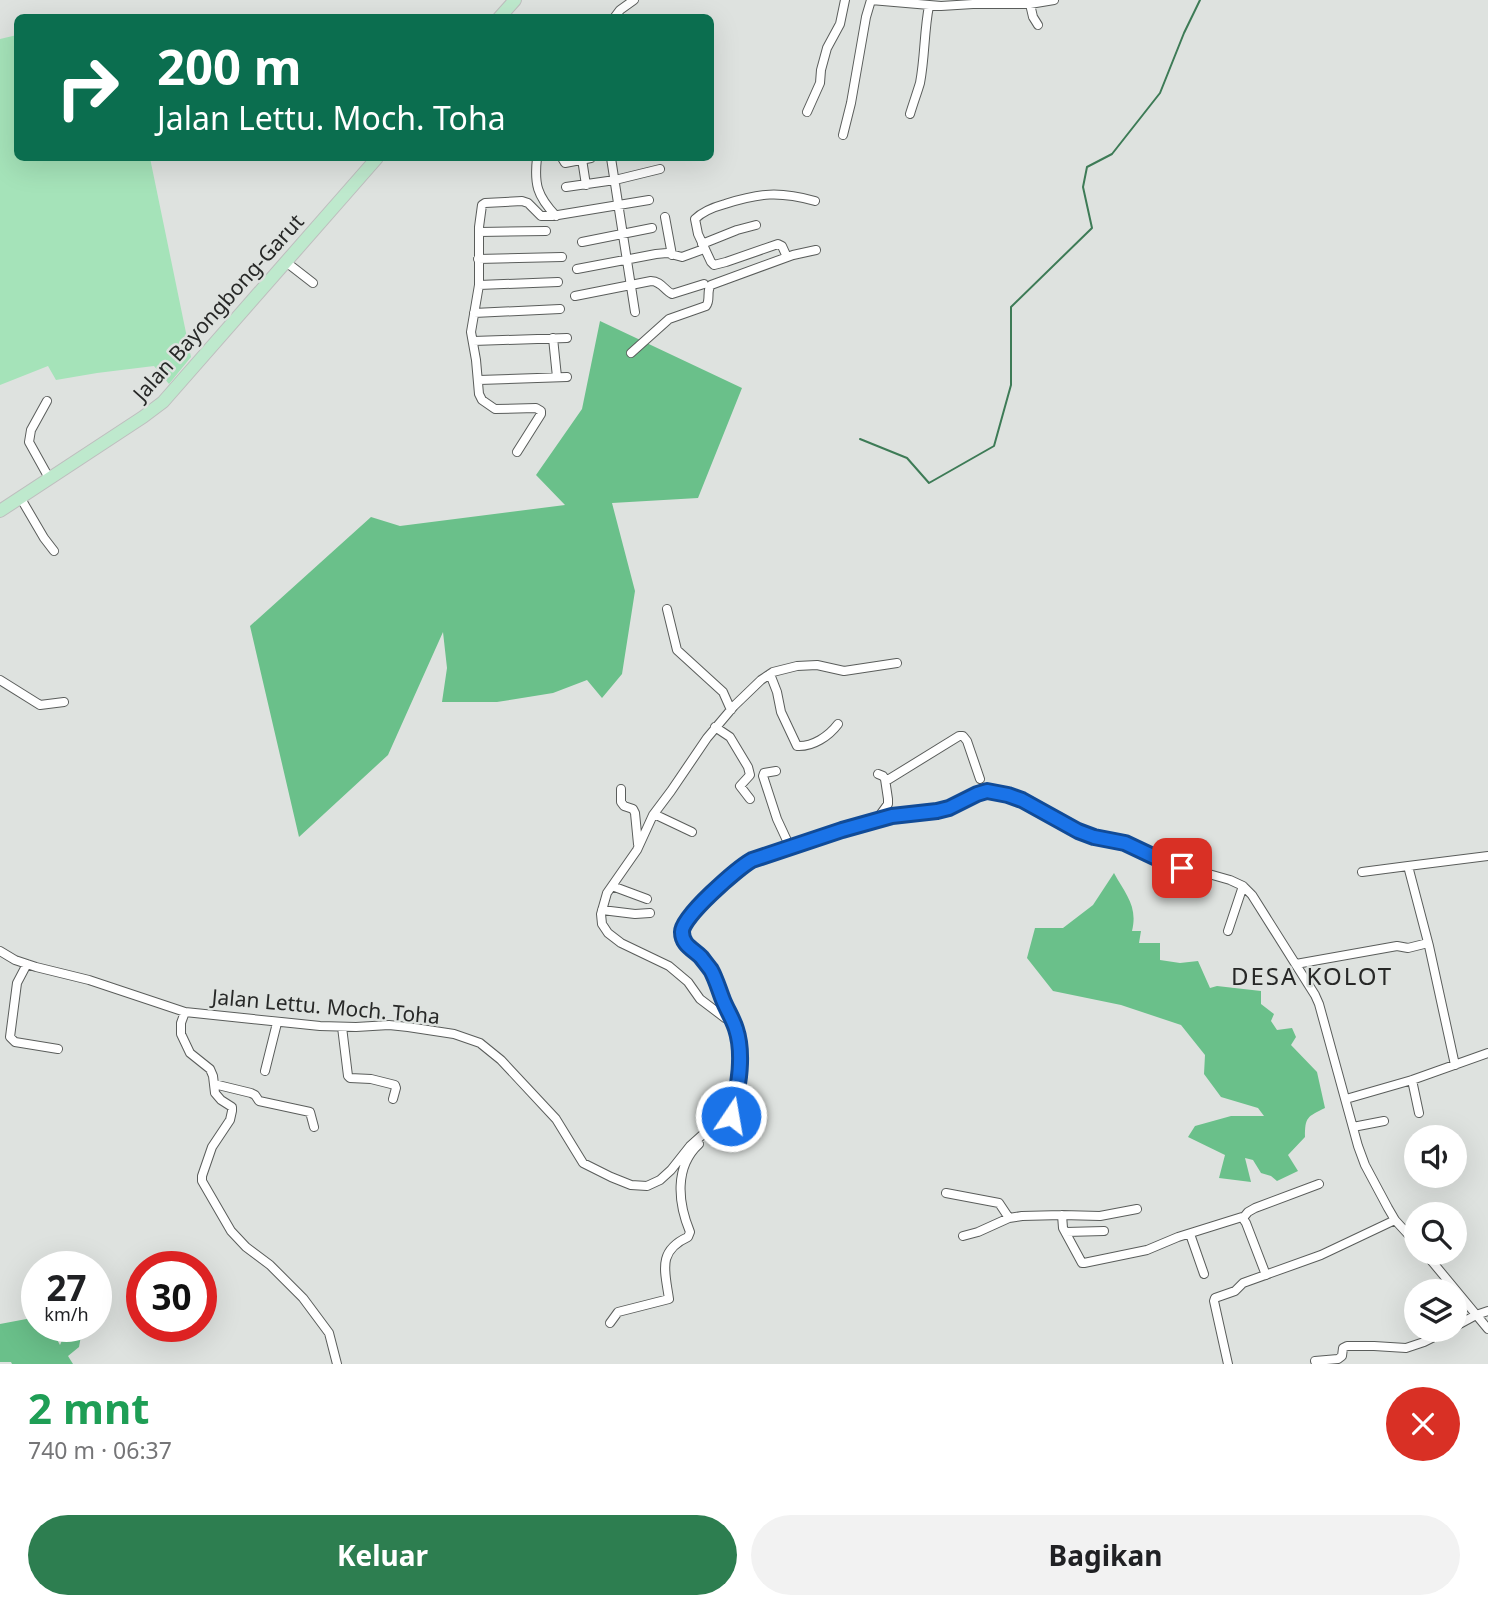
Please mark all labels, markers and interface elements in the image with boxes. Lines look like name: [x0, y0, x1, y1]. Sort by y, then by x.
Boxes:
text: 200 m: [157, 33, 302, 99]
icon: right: [42, 42, 133, 133]
text: Jalan Lettu. Moch. Toha: [157, 96, 506, 139]
street label: Jalan Bayongbong-Garut: [125, 207, 310, 408]
pin: [1152, 838, 1212, 898]
icon: arrive: [1163, 849, 1201, 887]
district label: DESA KOLOT: [1231, 959, 1393, 992]
street label: Jalan Lettu. Moch. Toha: [209, 982, 441, 1030]
position arrow: [694, 1079, 768, 1153]
map controls: [1404, 1125, 1467, 1342]
button: sound: [1404, 1125, 1467, 1188]
button: search: [1404, 1202, 1467, 1265]
speed limit sign: 30: [126, 1251, 217, 1342]
text: 27: [46, 1264, 87, 1311]
button: layers: [1404, 1279, 1467, 1342]
text: km/h: [44, 1302, 89, 1326]
text: 2 mnt: [28, 1379, 149, 1436]
button: close: [1386, 1387, 1460, 1461]
text: 740 m · 06:37: [28, 1434, 172, 1466]
button: Keluar: [28, 1515, 737, 1595]
button: Bagikan: [751, 1515, 1460, 1595]

